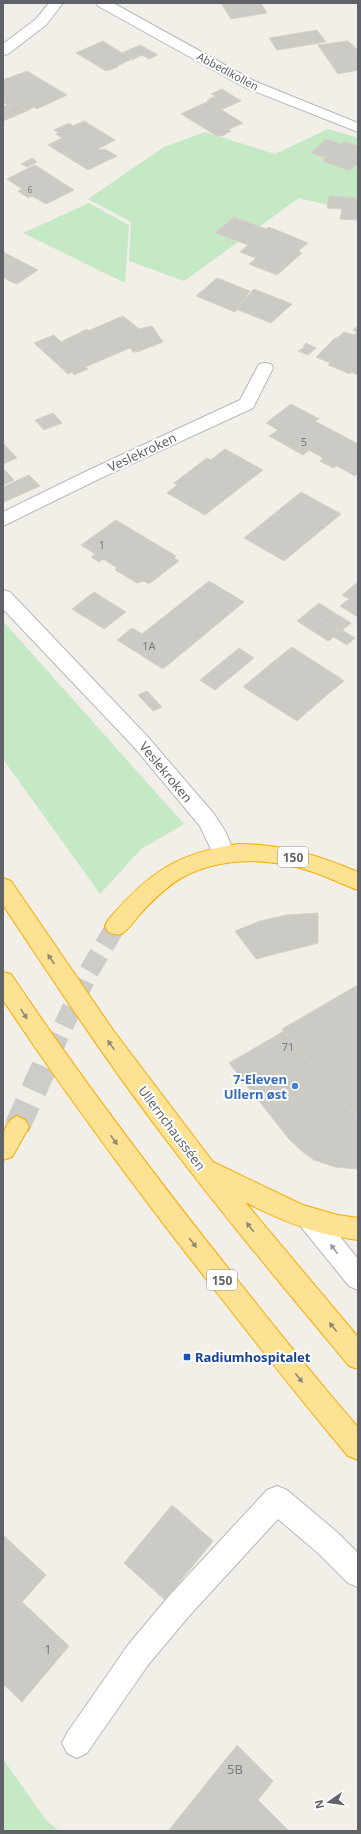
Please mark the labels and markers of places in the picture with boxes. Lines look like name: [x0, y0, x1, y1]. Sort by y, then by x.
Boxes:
place label: 7-Eleven Ullern øst: [224, 1070, 287, 1103]
marker: 7-Eleven Ullern øst: [290, 1081, 300, 1091]
place label: Radiumhospitalet: [195, 1348, 311, 1366]
marker: Radiumhospitalet: [182, 1352, 192, 1362]

